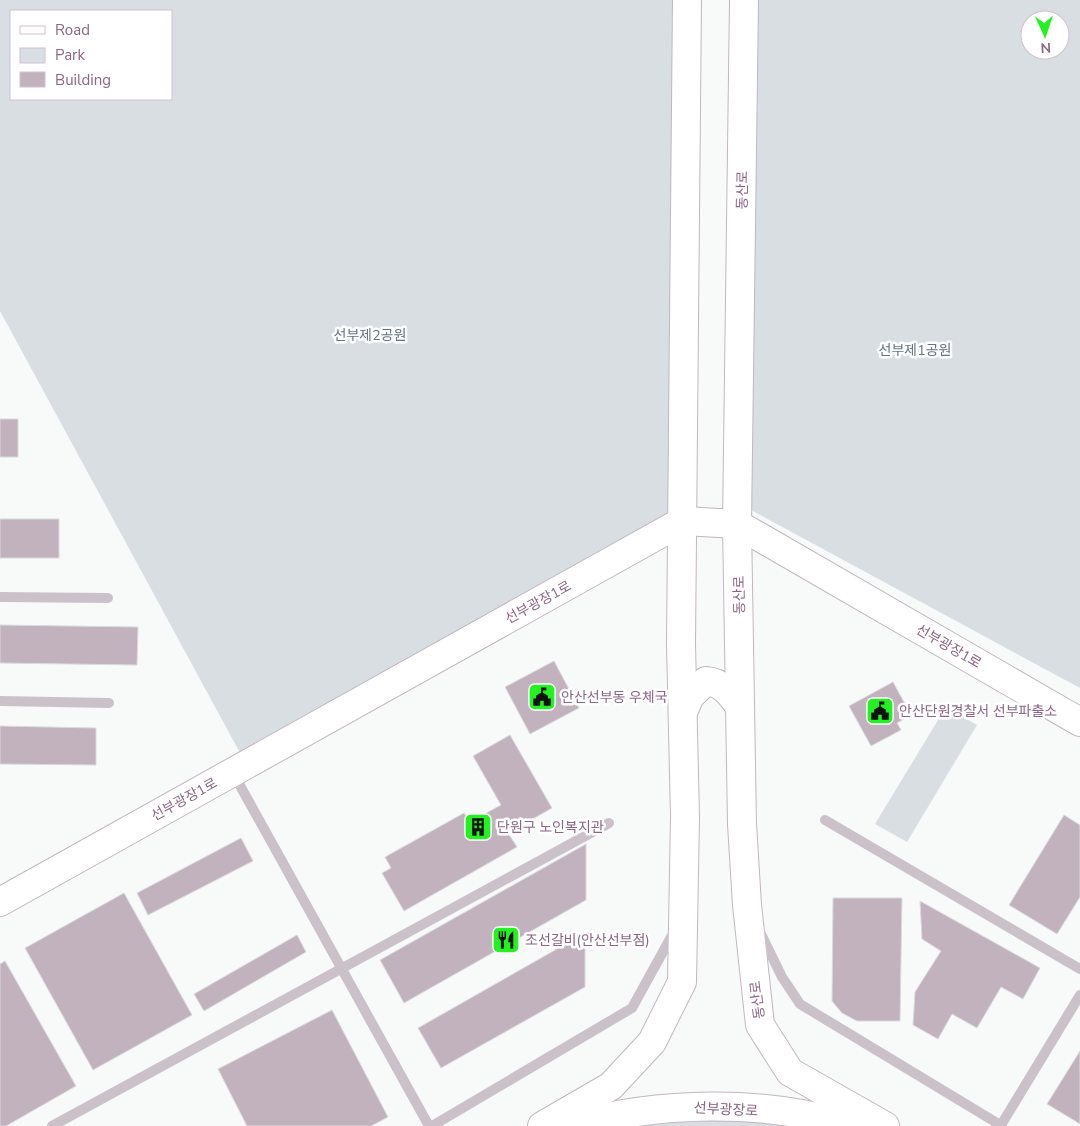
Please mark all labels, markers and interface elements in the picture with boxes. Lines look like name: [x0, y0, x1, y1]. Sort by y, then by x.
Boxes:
legend: [10, 10, 172, 100]
north arrow: [1020, 10, 1070, 60]
text: Road: [55, 20, 90, 40]
text: N: [1040, 38, 1051, 57]
text: Park: [55, 45, 85, 65]
text: Building: [55, 70, 111, 90]
street label: 동산로: [733, 170, 752, 209]
park label: 선부제2공원: [334, 326, 406, 345]
park label: 선부제1공원: [879, 341, 951, 360]
street label: 동산로: [730, 575, 749, 614]
street label: 선부광장1로: [502, 576, 575, 628]
street label: 선부광장1로: [912, 620, 985, 673]
public building icon: 안산선부동 우체국: [527, 682, 557, 712]
place label: 안산선부동 우체국: [561, 688, 668, 707]
public building icon: 안산단원경찰서 선부파출소: [865, 696, 895, 726]
place label: 안산단원경찰서 선부파출소: [899, 702, 1057, 721]
street label: 선부광장1로: [148, 773, 221, 825]
building icon: 단원구 노인복지관: [463, 812, 493, 842]
place label: 단원구 노인복지관: [497, 818, 604, 837]
restaurant icon: 조선갈비(안산선부점): [491, 925, 521, 955]
place label: 조선갈비(안산선부점): [525, 931, 650, 950]
street label: 동산로: [746, 979, 769, 1020]
street label: 선부광장로: [693, 1098, 759, 1121]

